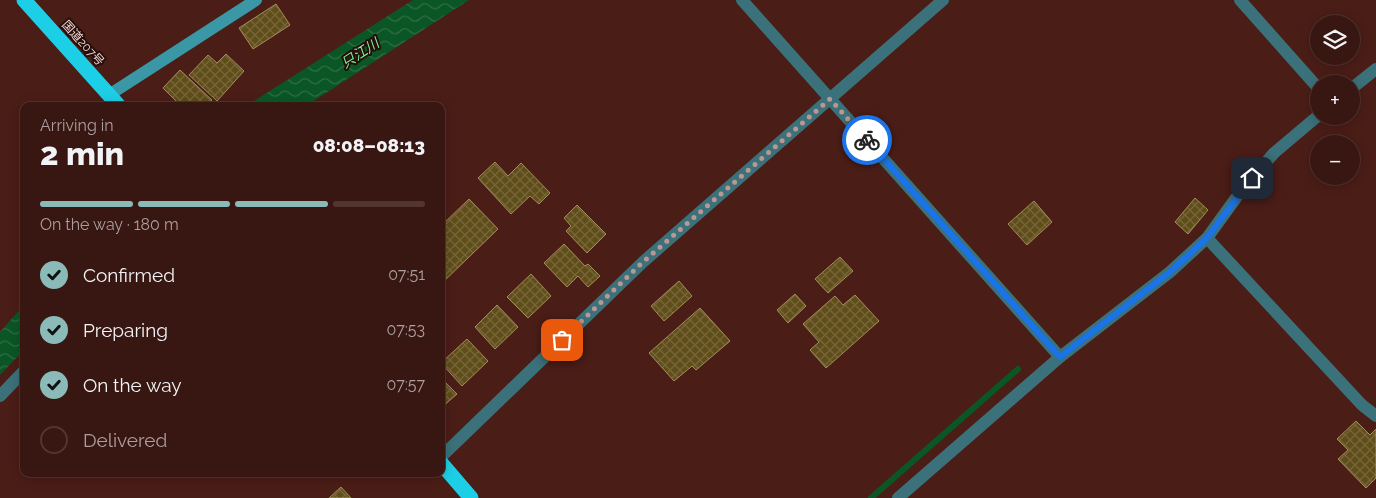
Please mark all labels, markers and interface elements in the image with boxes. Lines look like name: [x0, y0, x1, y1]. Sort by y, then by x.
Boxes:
map controls: [1310, 15, 1360, 185]
button: layers: [1310, 15, 1360, 65]
street label: 国道207号: [59, 18, 107, 68]
water label: 只江川: [338, 34, 384, 71]
button: +: [1310, 75, 1360, 125]
courier: [842, 115, 892, 165]
text: Arriving in: [40, 116, 114, 135]
icon: bike: [853, 126, 881, 154]
text: 08:08–08:13: [313, 134, 425, 156]
text: 2 min: [40, 135, 124, 172]
button: −: [1310, 135, 1360, 185]
pin: [1231, 157, 1273, 199]
icon: home: [1238, 164, 1266, 192]
text: On the way · 180 m: [40, 215, 179, 234]
icon: check: [40, 261, 68, 289]
text: Confirmed: [83, 264, 175, 286]
text: 07:51: [388, 265, 425, 284]
icon: check: [40, 316, 68, 344]
text: Preparing: [83, 319, 168, 341]
pin: [541, 319, 583, 361]
text: 07:53: [386, 320, 425, 339]
icon: bag: [548, 326, 576, 354]
icon: check: [40, 371, 68, 399]
text: On the way: [83, 374, 182, 396]
text: 07:57: [387, 375, 425, 394]
text: Delivered: [83, 429, 167, 451]

